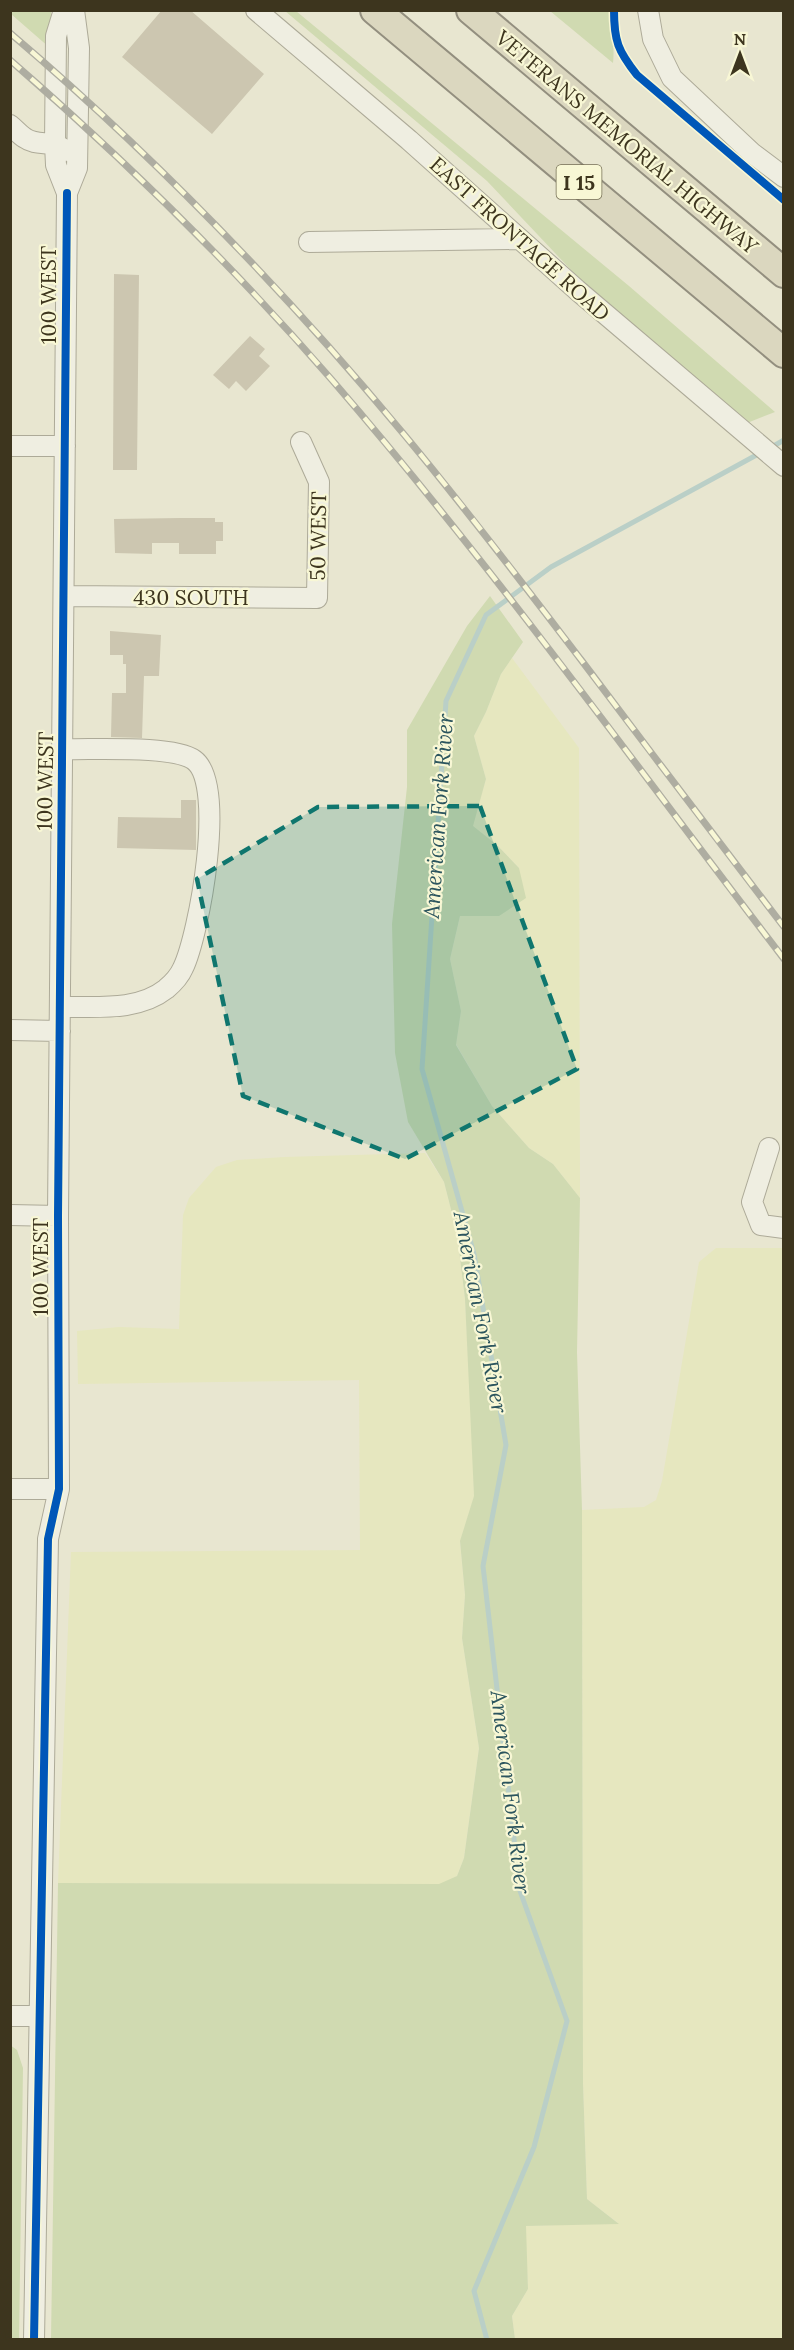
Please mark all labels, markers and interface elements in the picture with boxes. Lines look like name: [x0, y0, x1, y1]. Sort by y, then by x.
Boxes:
north arrow: [710, 24, 770, 84]
street label: VETERANS MEMORIAL HIGHWAY: [491, 25, 763, 259]
street label: EAST FRONTAGE ROAD: [424, 151, 616, 327]
road number: I 15: [556, 165, 602, 199]
street label: 100 WEST: [35, 246, 62, 344]
street label: 50 WEST: [304, 491, 332, 581]
street label: 430 SOUTH: [133, 584, 249, 611]
water label: American Fork River: [417, 712, 459, 920]
street label: 100 WEST: [31, 731, 59, 831]
water label: American Fork River: [447, 1208, 515, 1416]
street label: 100 WEST: [27, 1218, 54, 1316]
water label: American Fork River: [484, 1687, 538, 1897]

